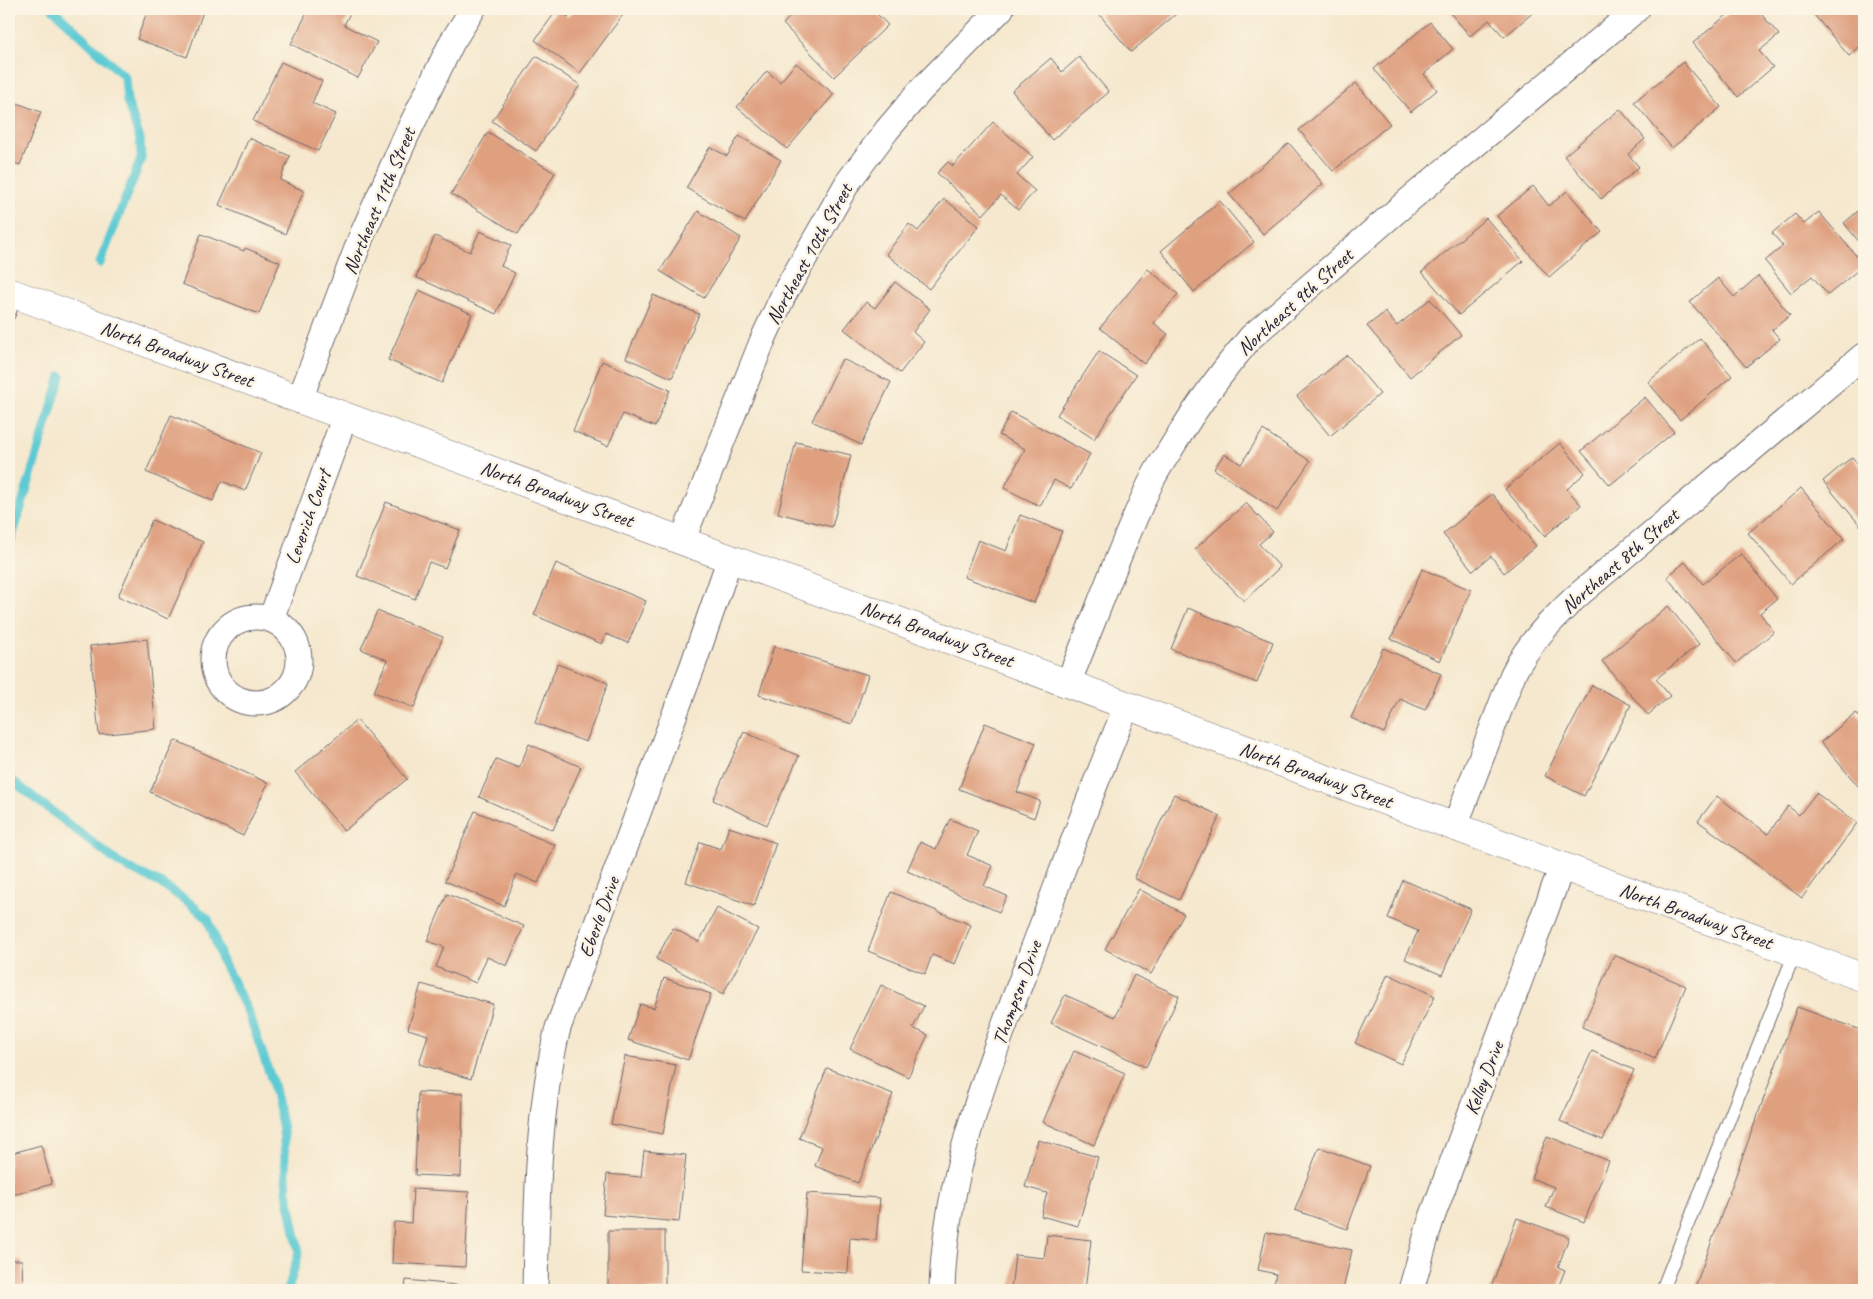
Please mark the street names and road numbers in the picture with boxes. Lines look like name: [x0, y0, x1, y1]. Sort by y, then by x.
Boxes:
street label: Northeast 11th Street: [337, 122, 422, 278]
street label: Northeast 10th Street: [760, 177, 859, 329]
street label: Northeast 9th Street: [1232, 242, 1360, 361]
street label: North Broadway Street: [97, 315, 259, 394]
street label: North Broadway Street: [477, 455, 639, 534]
street label: Leverich Court: [279, 463, 338, 568]
street label: Northeast 8th Street: [1556, 502, 1686, 619]
street label: North Broadway Street: [857, 595, 1019, 674]
street label: North Broadway Street: [1236, 736, 1398, 815]
street label: Eberle Drive: [573, 872, 626, 961]
street label: North Broadway Street: [1616, 877, 1778, 956]
street label: Thompson Drive: [987, 936, 1048, 1049]
street label: Kelley Drive: [1459, 1036, 1510, 1118]

